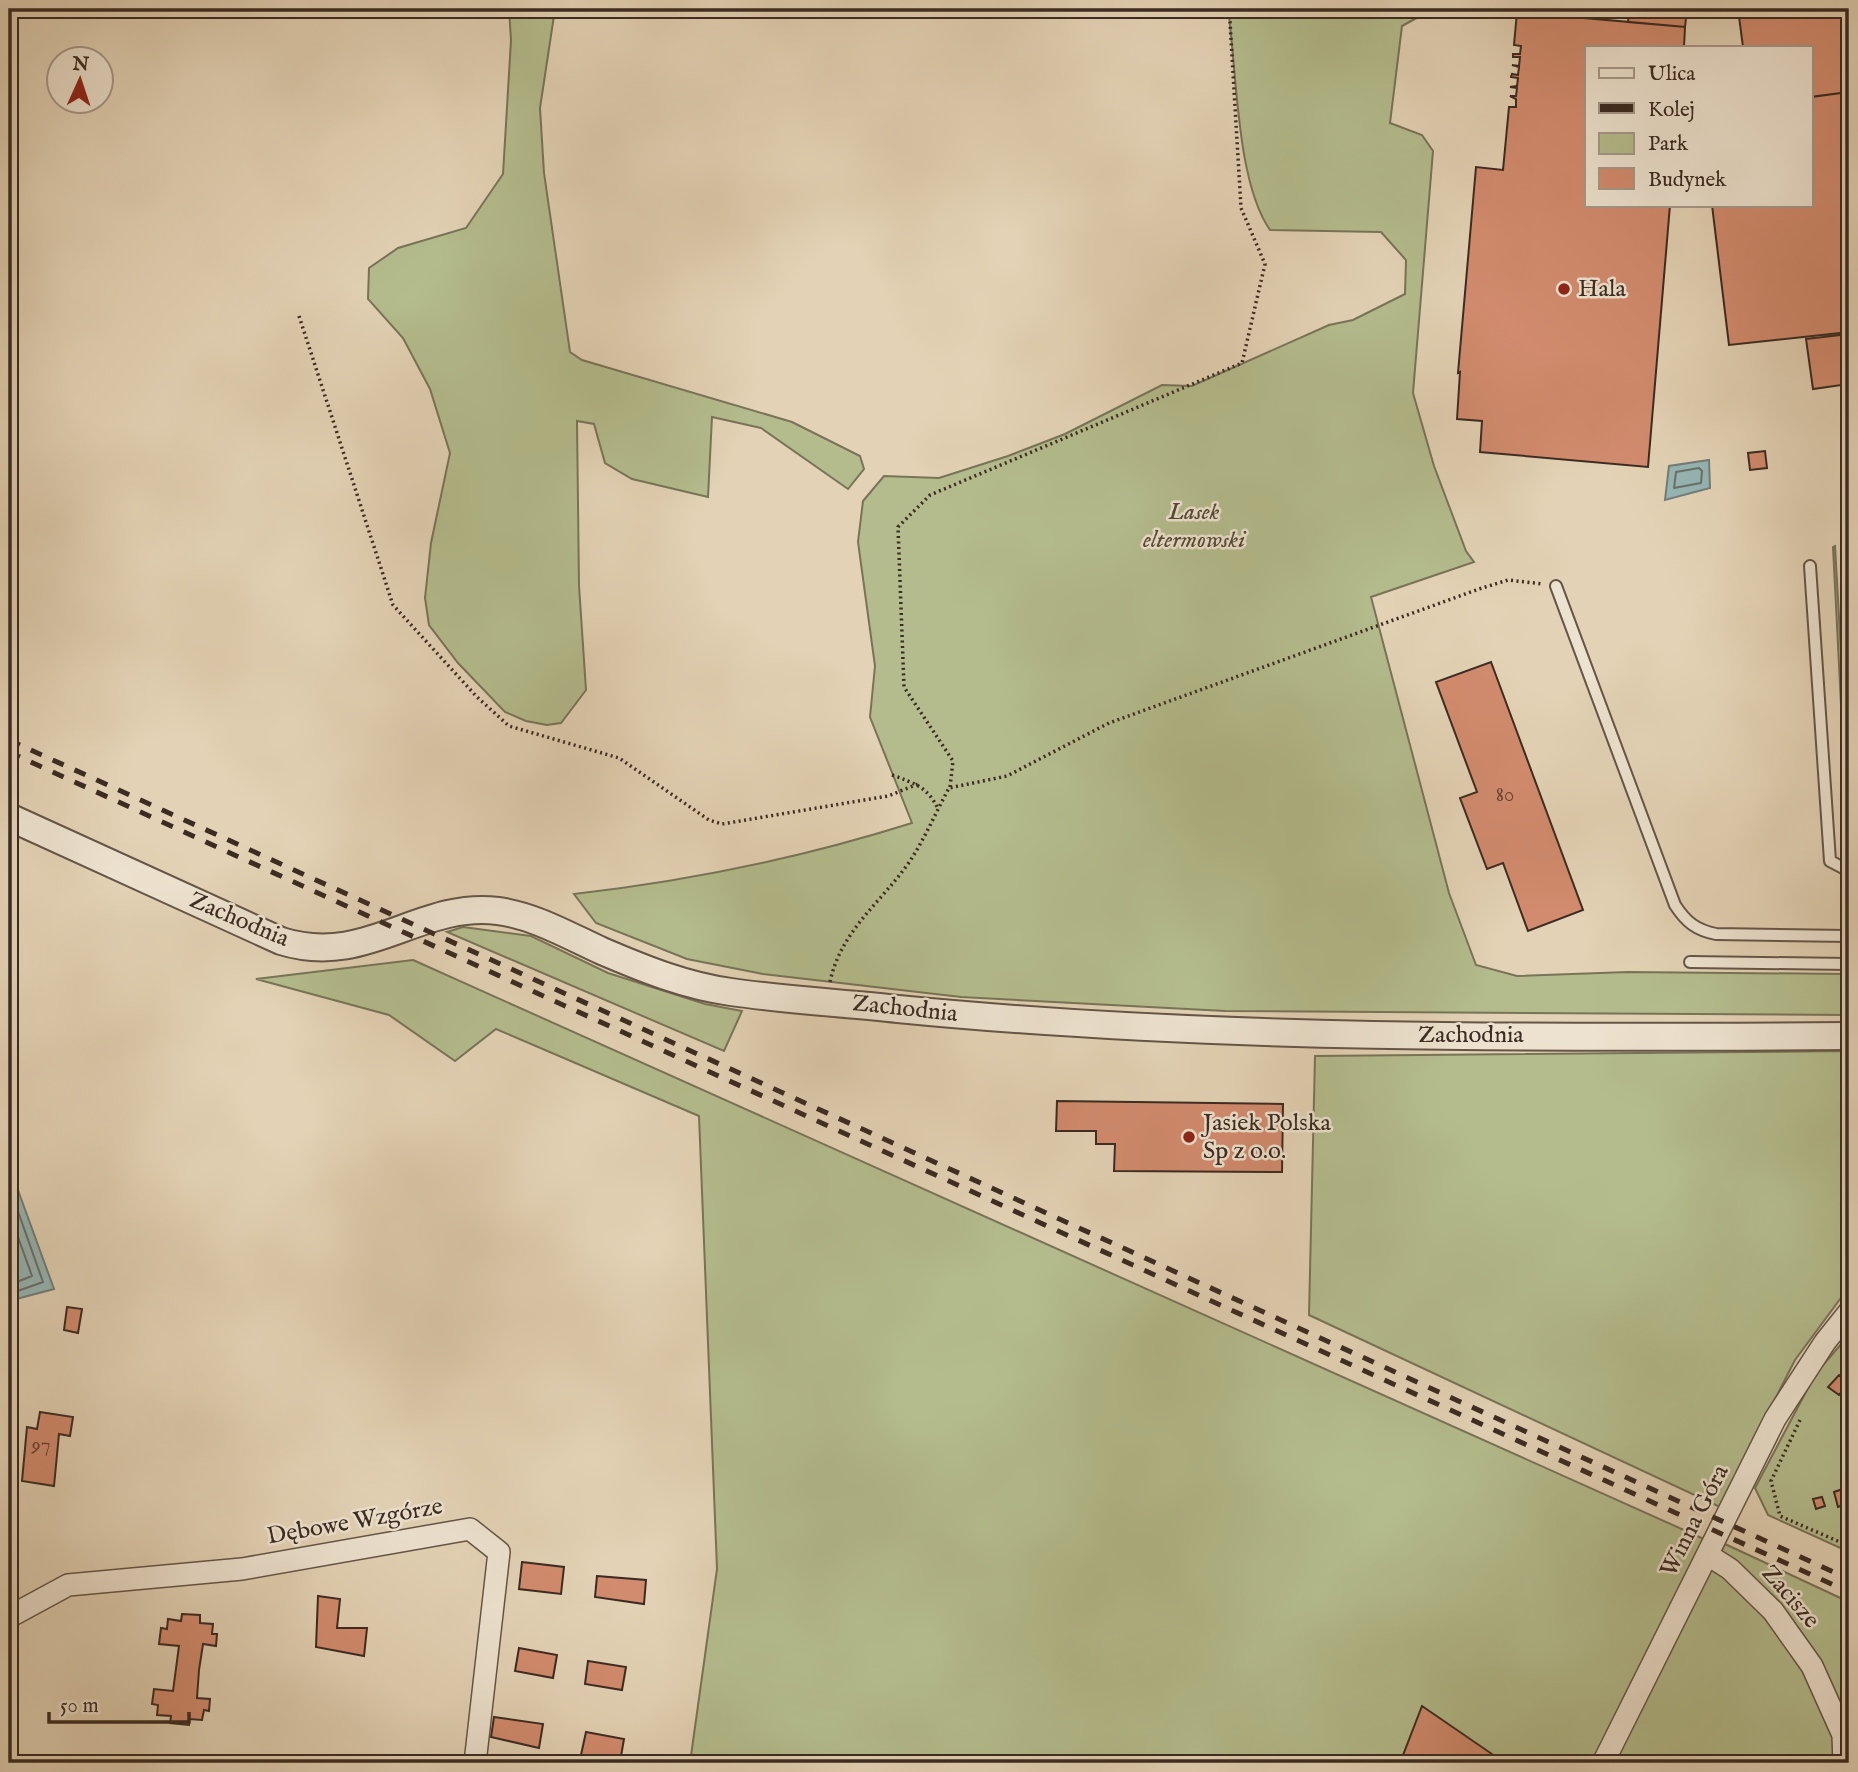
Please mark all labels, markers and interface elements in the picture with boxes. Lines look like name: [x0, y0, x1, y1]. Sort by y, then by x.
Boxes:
north arrow: [46, 46, 116, 116]
legend: [1585, 46, 1812, 206]
text: N: [71, 53, 90, 77]
text: Ulica: [1648, 61, 1696, 88]
text: Kolej: [1648, 97, 1695, 124]
text: Park: [1648, 131, 1689, 158]
text: Budynek: [1648, 167, 1727, 194]
place label: Hala: [1578, 274, 1627, 305]
marker: Hala: [1556, 281, 1572, 297]
park label: Lasek eltermowski: [1142, 497, 1247, 556]
house number: 80: [1496, 782, 1514, 809]
street label: Zachodnia: [184, 885, 294, 955]
street label: Zachodnia: [851, 988, 960, 1030]
street label: Zachodnia: [1418, 1020, 1524, 1051]
place label: Jasiek Polska Sp z o.o.: [1200, 1108, 1331, 1167]
marker: Jasiek Polska Sp z o.o.: [1181, 1129, 1197, 1145]
house number: 97: [31, 1432, 51, 1459]
street label: Winna Góra: [1654, 1459, 1737, 1582]
street label: Dębowe Wzgórze: [265, 1491, 445, 1553]
street label: Zacisze: [1754, 1559, 1826, 1635]
scale bar: [49, 1681, 189, 1725]
text: 50 m: [60, 1693, 99, 1720]

